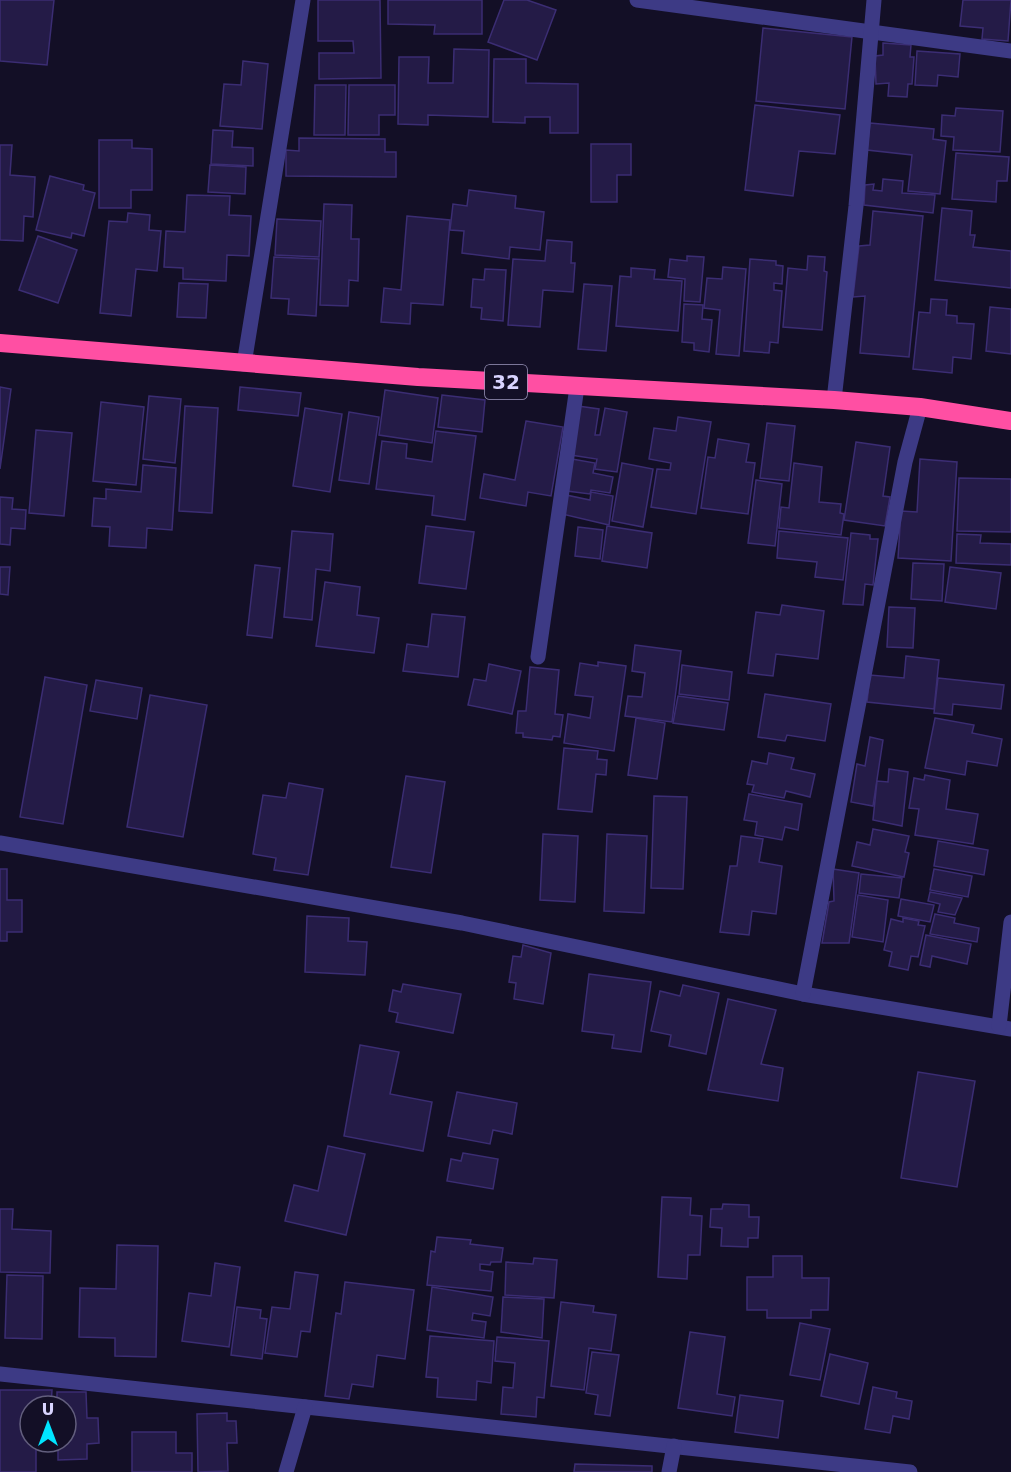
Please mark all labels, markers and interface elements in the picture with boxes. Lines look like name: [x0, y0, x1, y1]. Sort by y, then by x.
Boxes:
road number: 32: [485, 365, 527, 399]
north arrow: [18, 1394, 78, 1454]
text: U: [42, 1400, 55, 1419]

